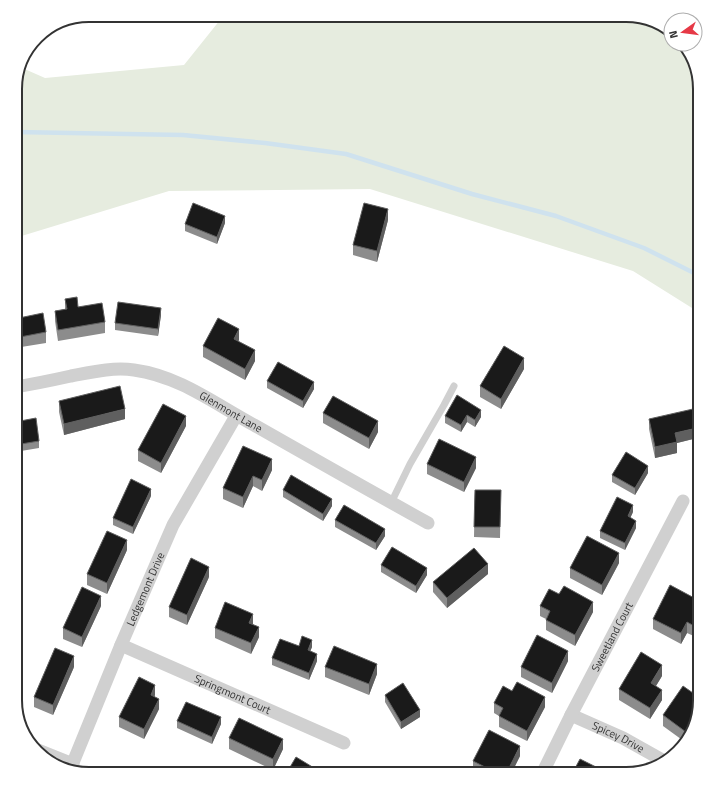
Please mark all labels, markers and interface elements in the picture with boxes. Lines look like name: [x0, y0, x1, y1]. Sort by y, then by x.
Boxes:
north arrow: [663, 12, 703, 52]
text: N: [665, 29, 682, 40]
street label: Glenmont Lane: [197, 387, 266, 436]
street label: Ledgemont Drive: [122, 549, 168, 629]
street label: Sweetland Court: [587, 599, 637, 674]
street label: Springmont Court: [192, 670, 274, 718]
street label: Spicey Drive: [590, 717, 648, 757]

